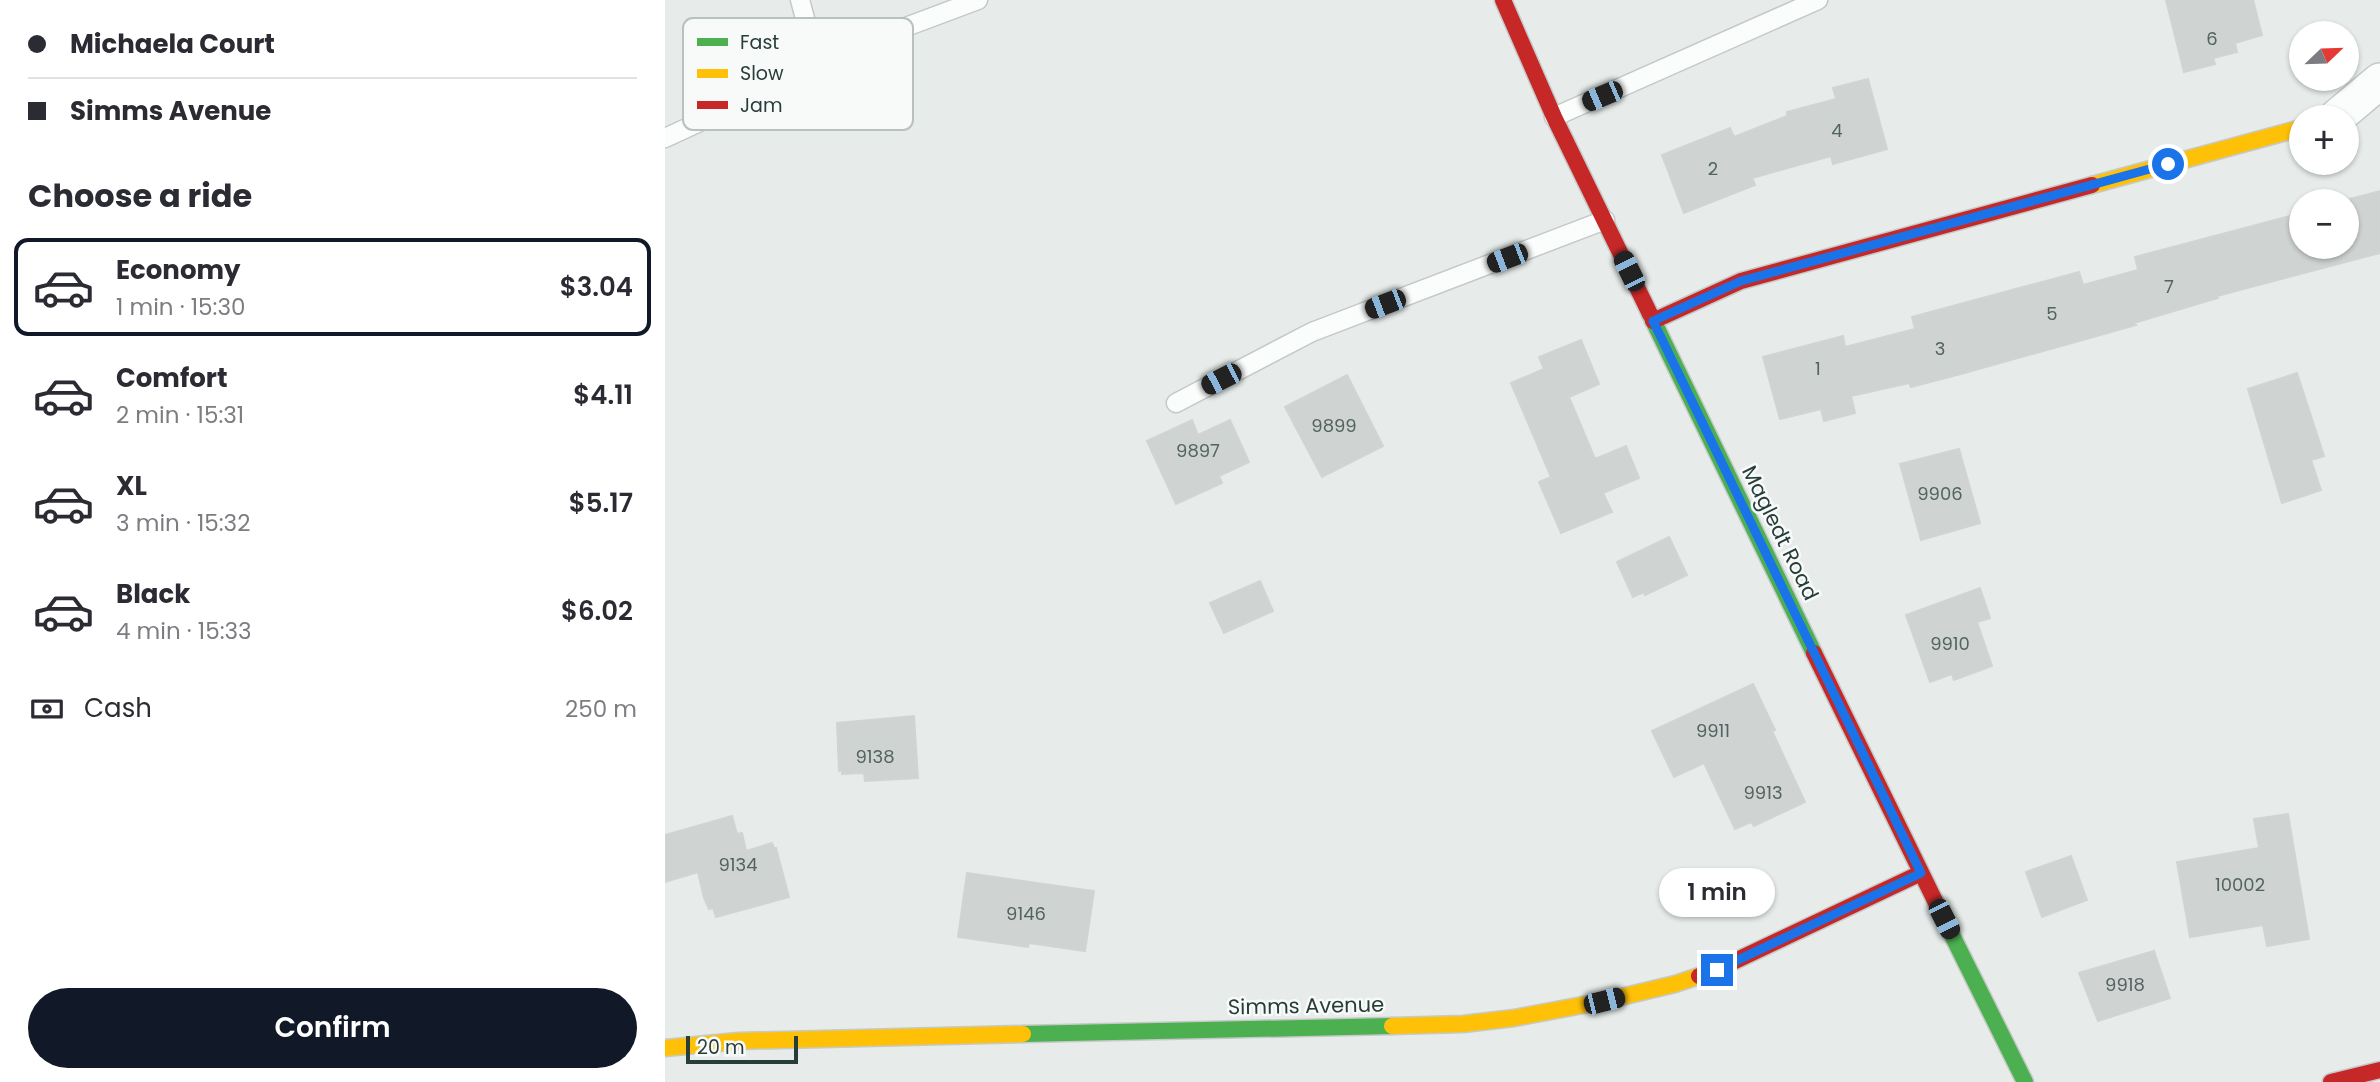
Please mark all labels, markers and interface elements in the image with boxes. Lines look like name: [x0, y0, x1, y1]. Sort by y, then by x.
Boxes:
legend: [683, 18, 913, 130]
north arrow: [2289, 21, 2359, 91]
map controls: [2289, 21, 2359, 259]
text: Michaela Court: [70, 26, 275, 62]
house number: 6: [2206, 26, 2218, 51]
text: Fast: [740, 29, 779, 56]
text: Slow: [740, 60, 784, 87]
car: [1579, 78, 1626, 114]
text: Jam: [740, 92, 782, 119]
text: Simms Avenue: [70, 93, 271, 129]
button: +: [2289, 105, 2359, 175]
house number: 4: [1831, 118, 1843, 143]
route start: [2152, 148, 2184, 180]
house number: 2: [1708, 156, 1718, 181]
text: Choose a ride: [28, 173, 252, 218]
button: −: [2289, 189, 2359, 259]
car: [1484, 241, 1531, 275]
car: [1611, 248, 1648, 294]
text: Economy: [116, 252, 240, 288]
icon: car: [32, 256, 95, 319]
text: $3.04: [560, 269, 633, 305]
house number: 7: [2164, 274, 2174, 299]
car: [1362, 287, 1409, 321]
text: 1 min · 15:30: [116, 291, 245, 323]
house number: 5: [2046, 301, 2058, 326]
house number: 3: [1935, 336, 1945, 361]
house number: 1: [1815, 356, 1821, 381]
text: Comfort: [116, 360, 228, 396]
car: [1198, 360, 1245, 398]
icon: car: [32, 364, 95, 427]
text: $4.11: [573, 377, 633, 413]
text: 2 min · 15:31: [116, 399, 244, 431]
house number: 9899: [1311, 413, 1357, 438]
house number: 9897: [1176, 438, 1220, 463]
street label: Magledt Road: [1735, 460, 1826, 605]
text: XL: [116, 468, 147, 504]
icon: car: [32, 472, 95, 535]
house number: 9906: [1917, 481, 1963, 506]
text: $5.17: [569, 485, 633, 521]
text: 3 min · 15:32: [116, 507, 250, 539]
text: Black: [116, 576, 190, 612]
icon: car: [32, 580, 95, 643]
text: $6.02: [561, 593, 633, 629]
text: 4 min · 15:33: [116, 615, 252, 647]
house number: 9910: [1930, 631, 1970, 656]
icon: cash: [28, 690, 66, 728]
text: Cash: [84, 690, 152, 726]
text: 250 m: [565, 693, 637, 725]
house number: 9911: [1696, 718, 1730, 743]
house number: 9138: [855, 744, 895, 769]
house number: 9913: [1743, 780, 1783, 805]
house number: 9134: [718, 852, 758, 877]
callout: 1 min: [1659, 869, 1775, 918]
house number: 10002: [2215, 872, 2265, 897]
text: 1 min: [1687, 876, 1747, 908]
car: [1926, 896, 1963, 942]
house number: 9146: [1006, 901, 1046, 926]
route end: [1701, 954, 1733, 986]
house number: 9918: [2105, 972, 2145, 997]
car: [1582, 986, 1627, 1016]
button: Confirm: [28, 988, 637, 1068]
street label: Simms Avenue: [1228, 990, 1384, 1021]
scale bar: [686, 1033, 798, 1065]
text: 20 m: [697, 1034, 745, 1061]

